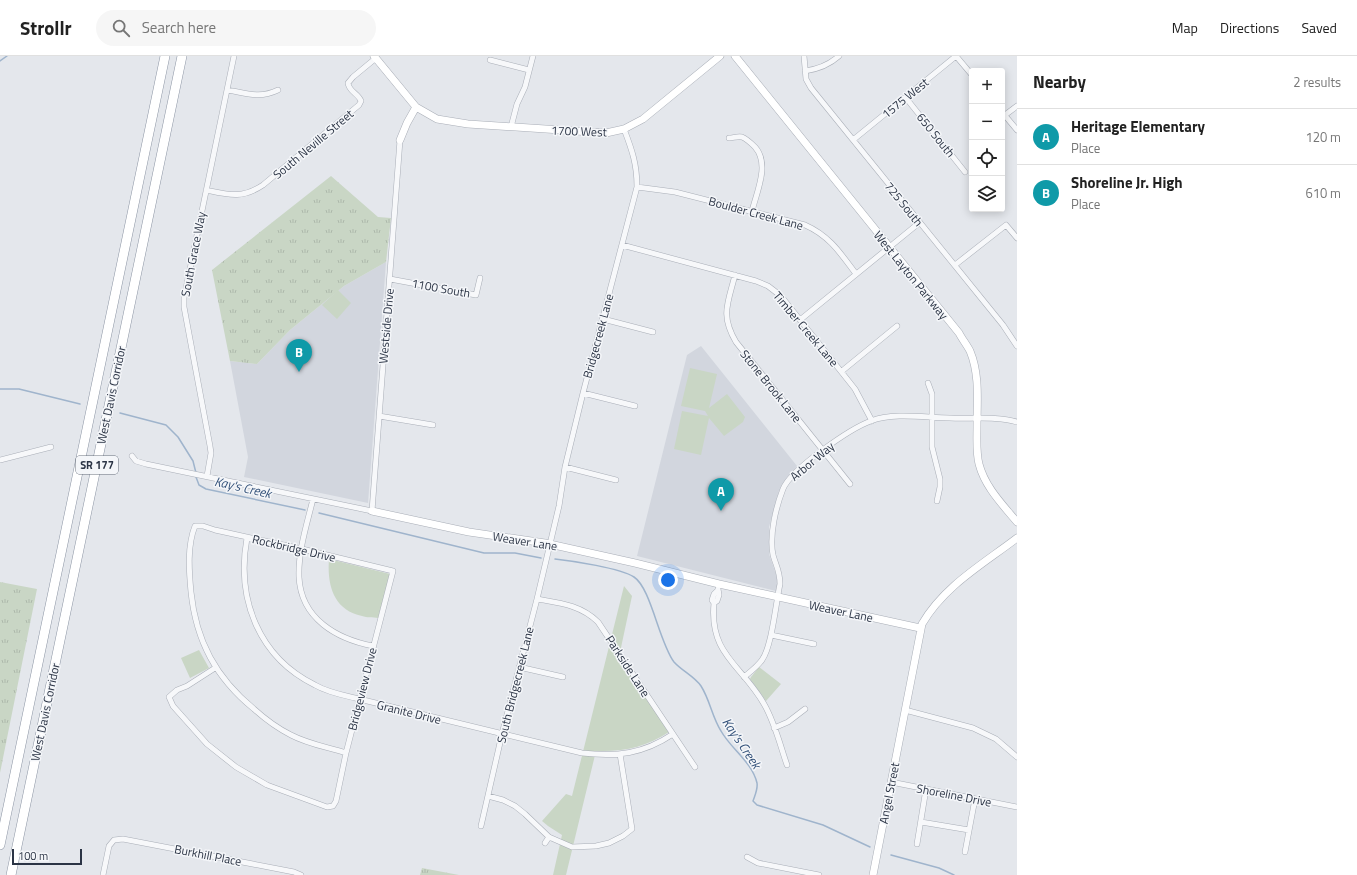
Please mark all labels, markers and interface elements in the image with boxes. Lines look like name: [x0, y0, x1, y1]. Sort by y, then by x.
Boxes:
search box: [96, 10, 376, 46]
text: Strollr: [20, 13, 72, 42]
text: Search here: [142, 16, 216, 39]
icon: search: [110, 17, 132, 39]
text: Map: [1172, 17, 1198, 38]
text: Directions: [1220, 17, 1279, 38]
text: Saved: [1301, 17, 1337, 38]
map controls: [969, 68, 1005, 212]
button: +: [969, 68, 1005, 104]
text: Nearby: [1033, 69, 1086, 95]
text: 2 results: [1293, 72, 1341, 92]
street label: 1575 West: [877, 73, 933, 123]
street label: South Neville Street: [269, 104, 358, 183]
button: −: [969, 104, 1005, 140]
street label: 650 South: [912, 109, 960, 161]
text: Heritage Elementary: [1071, 115, 1205, 138]
street label: 1700 West: [551, 121, 608, 141]
text: A: [1042, 127, 1050, 147]
text: 120 m: [1305, 127, 1341, 147]
text: Place: [1071, 138, 1100, 158]
button: locate: [969, 140, 1005, 176]
text: Shoreline Jr. High: [1071, 171, 1183, 194]
button: layers: [969, 176, 1005, 212]
street label: 725 South: [880, 178, 928, 230]
text: B: [1042, 183, 1050, 203]
text: 610 m: [1305, 183, 1341, 203]
street label: Boulder Creek Lane: [707, 191, 805, 235]
text: Place: [1071, 194, 1100, 214]
street label: South Grace Way: [175, 210, 211, 298]
street label: West Layton Parkway: [869, 226, 953, 324]
street label: 1100 South: [410, 273, 472, 303]
street label: Westside Drive: [373, 287, 399, 365]
street label: Timber Creek Lane: [769, 287, 843, 371]
street label: Bridgecreek Lane: [578, 292, 618, 380]
pin: B: [286, 339, 312, 372]
street label: West Davis Corridor: [91, 344, 131, 446]
street label: Stone Brook Lane: [736, 345, 806, 427]
street label: Arbor Way: [786, 437, 839, 485]
road number: SR 177: [76, 456, 118, 474]
water label: Kay's Creek: [213, 471, 276, 504]
pin: A: [708, 478, 734, 511]
street label: Weaver Lane: [491, 527, 559, 555]
street label: Rockbridge Drive: [250, 529, 338, 567]
your location: [658, 570, 678, 590]
street label: Weaver Lane: [807, 595, 875, 627]
street label: South Bridgecreek Lane: [491, 625, 539, 745]
street label: Parkside Lane: [601, 631, 655, 701]
street label: Bridgeview Drive: [342, 645, 382, 733]
street label: West Davis Corridor: [25, 661, 65, 763]
street label: Granite Drive: [375, 695, 443, 729]
water label: Kay's Creek: [718, 713, 768, 774]
street label: Angel Street: [874, 760, 904, 825]
street label: Shoreline Drive: [915, 778, 993, 812]
street label: Burkhill Place: [173, 839, 243, 871]
scale bar: [12, 847, 82, 866]
text: 100 m: [18, 848, 48, 864]

